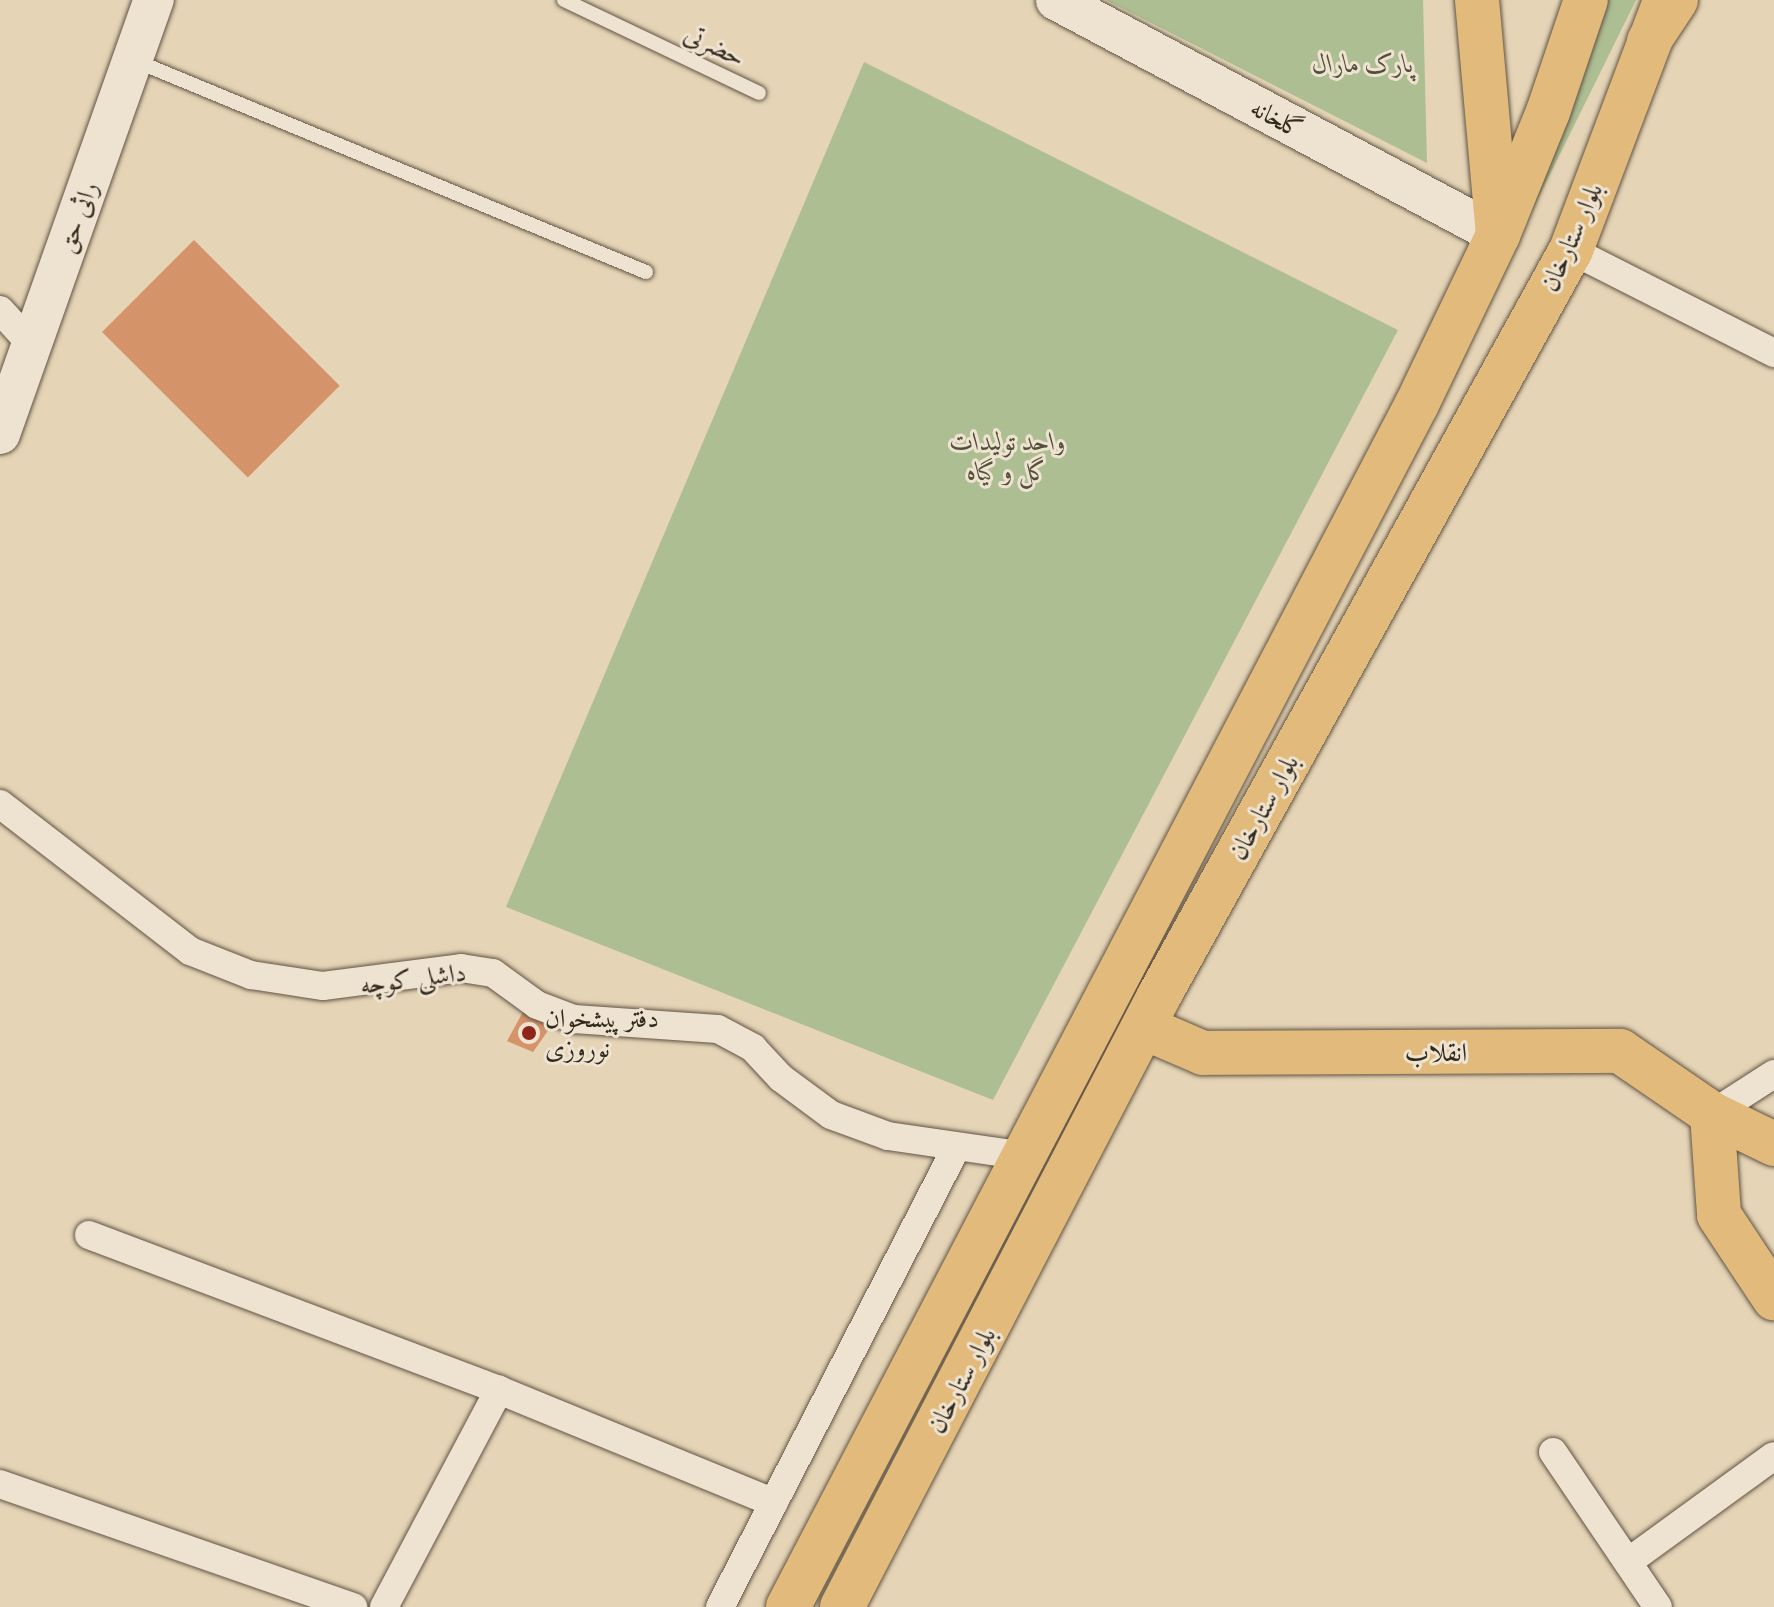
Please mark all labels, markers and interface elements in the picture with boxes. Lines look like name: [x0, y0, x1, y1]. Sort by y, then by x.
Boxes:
street label: حضرتی: [680, 17, 750, 73]
park label: پارک مارال: [1312, 47, 1414, 79]
street label: گلخانه: [1245, 91, 1309, 145]
street label: راثی حق: [50, 177, 104, 257]
street label: بلوار ستارخان: [1533, 178, 1609, 296]
park label: واحد تولیدات گل و گیاه: [950, 425, 1066, 486]
street label: بلوار ستارخان: [1221, 749, 1305, 865]
street label: داشلی کوچه: [358, 956, 468, 1000]
place label: دفتر پیشخوان نوروزی: [545, 1002, 659, 1064]
marker: دفتر پیشخوان نوروزی: [520, 1024, 538, 1042]
street label: انقلاب: [1405, 1036, 1467, 1068]
street label: بلوار ستارخان: [920, 1322, 1002, 1438]

